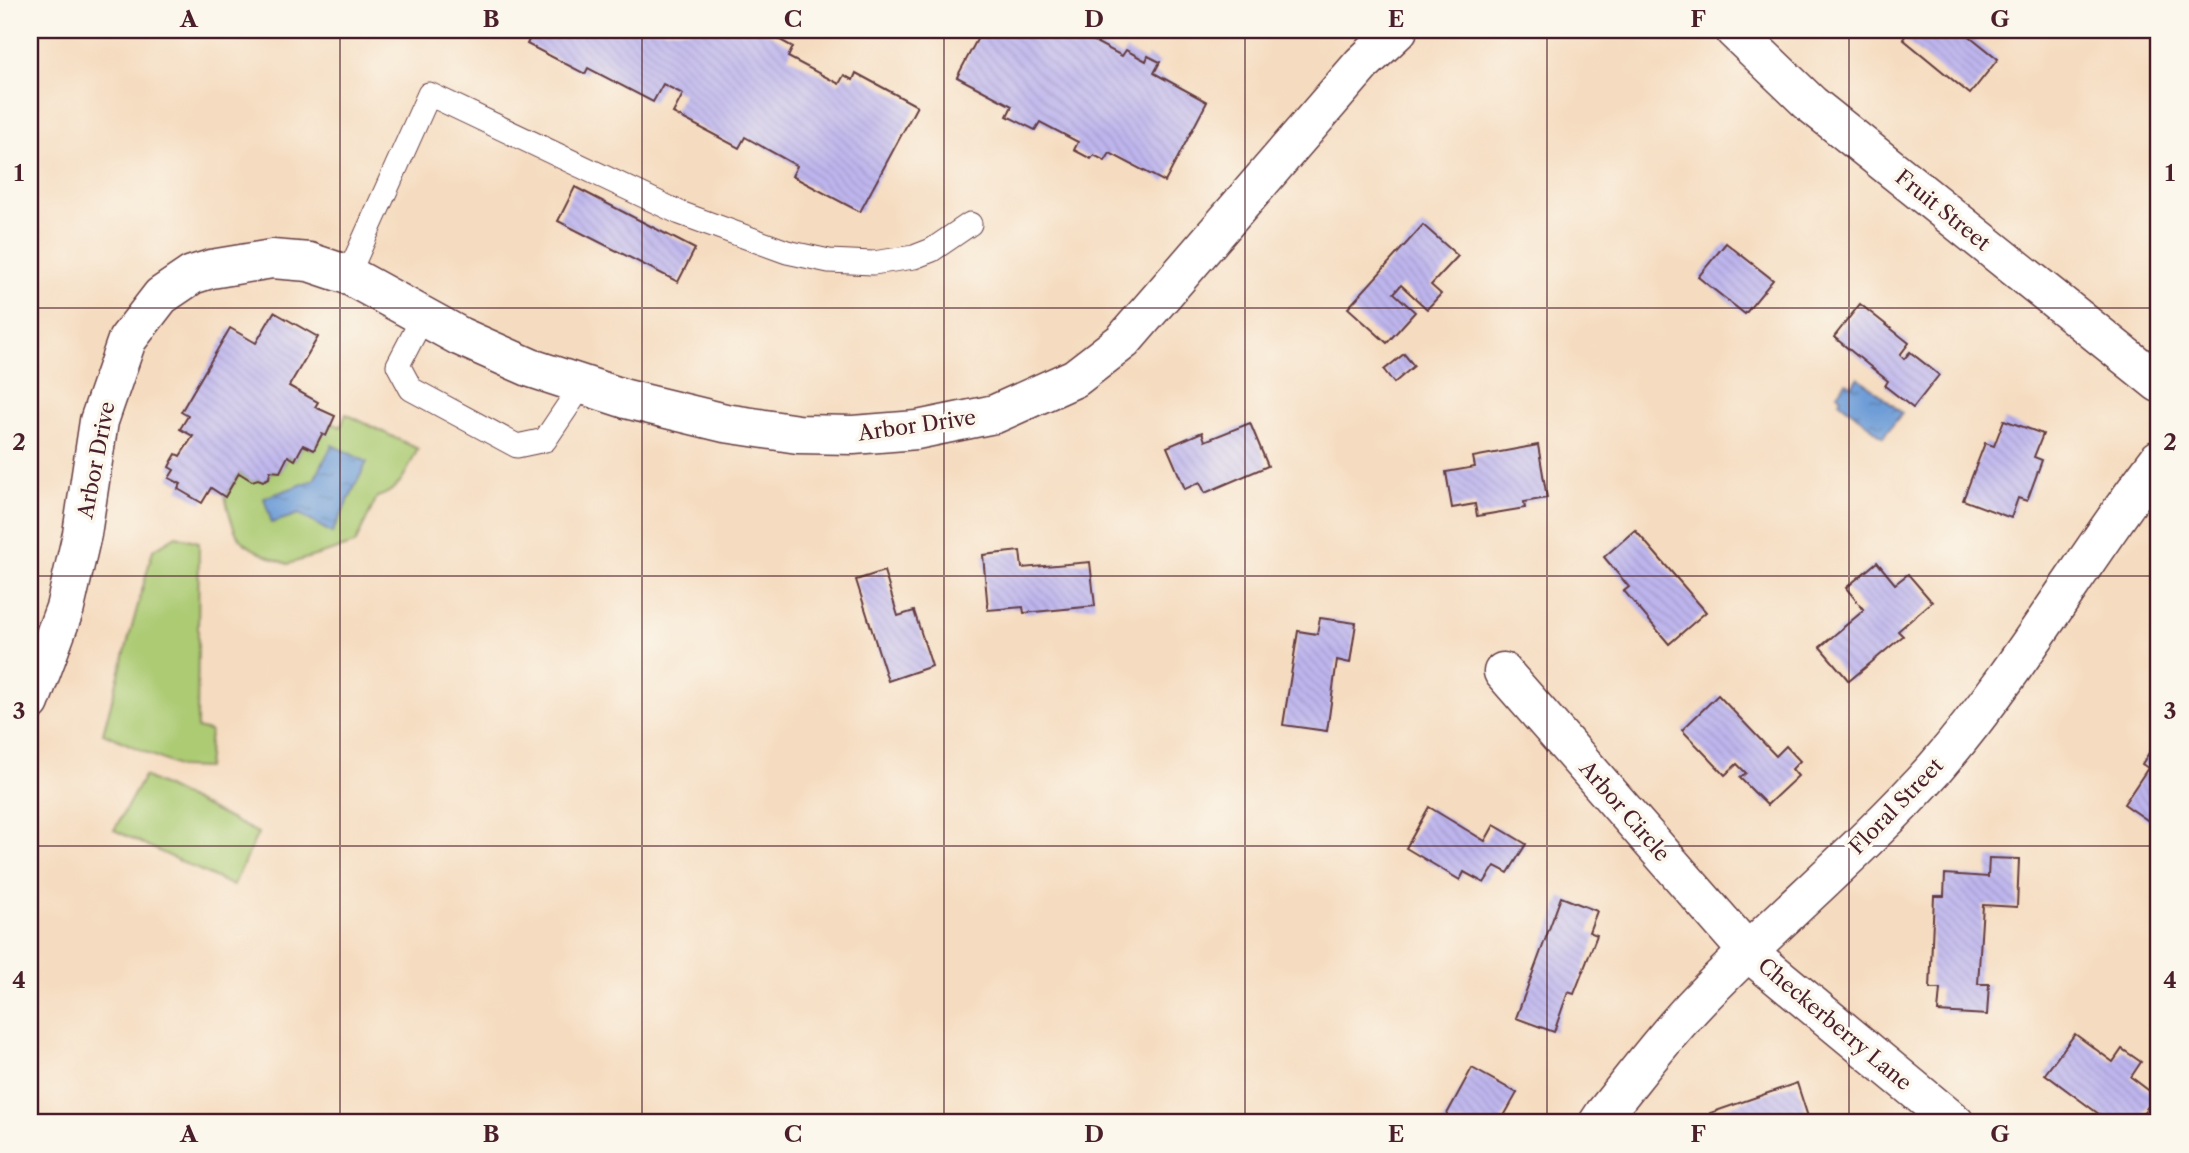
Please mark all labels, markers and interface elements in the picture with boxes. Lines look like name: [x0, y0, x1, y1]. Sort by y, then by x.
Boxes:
text: A: [179, 5, 199, 33]
text: B: [482, 5, 500, 33]
text: C: [784, 5, 802, 33]
text: D: [1084, 5, 1104, 33]
text: E: [1388, 5, 1404, 33]
text: F: [1690, 5, 1706, 33]
text: G: [1990, 5, 2010, 33]
text: 1: [14, 159, 25, 187]
text: 1: [2165, 159, 2176, 187]
street label: Fruit Street: [1891, 164, 1996, 256]
street label: Arbor Drive: [72, 399, 120, 522]
street label: Arbor Drive: [856, 404, 977, 446]
text: 2: [12, 428, 26, 456]
text: 2: [2163, 428, 2177, 456]
text: 3: [13, 697, 26, 725]
text: 3: [2164, 697, 2177, 725]
street label: Floral Street: [1844, 752, 1948, 859]
street label: Arbor Circle: [1574, 755, 1675, 866]
street label: Checkerberry Lane: [1753, 953, 1917, 1095]
text: 4: [12, 966, 26, 994]
text: 4: [2163, 966, 2177, 994]
text: A: [179, 1120, 199, 1148]
text: B: [482, 1120, 500, 1148]
text: C: [784, 1120, 802, 1148]
text: D: [1084, 1120, 1104, 1148]
text: E: [1388, 1120, 1404, 1148]
text: F: [1690, 1120, 1706, 1148]
text: G: [1990, 1120, 2010, 1148]

